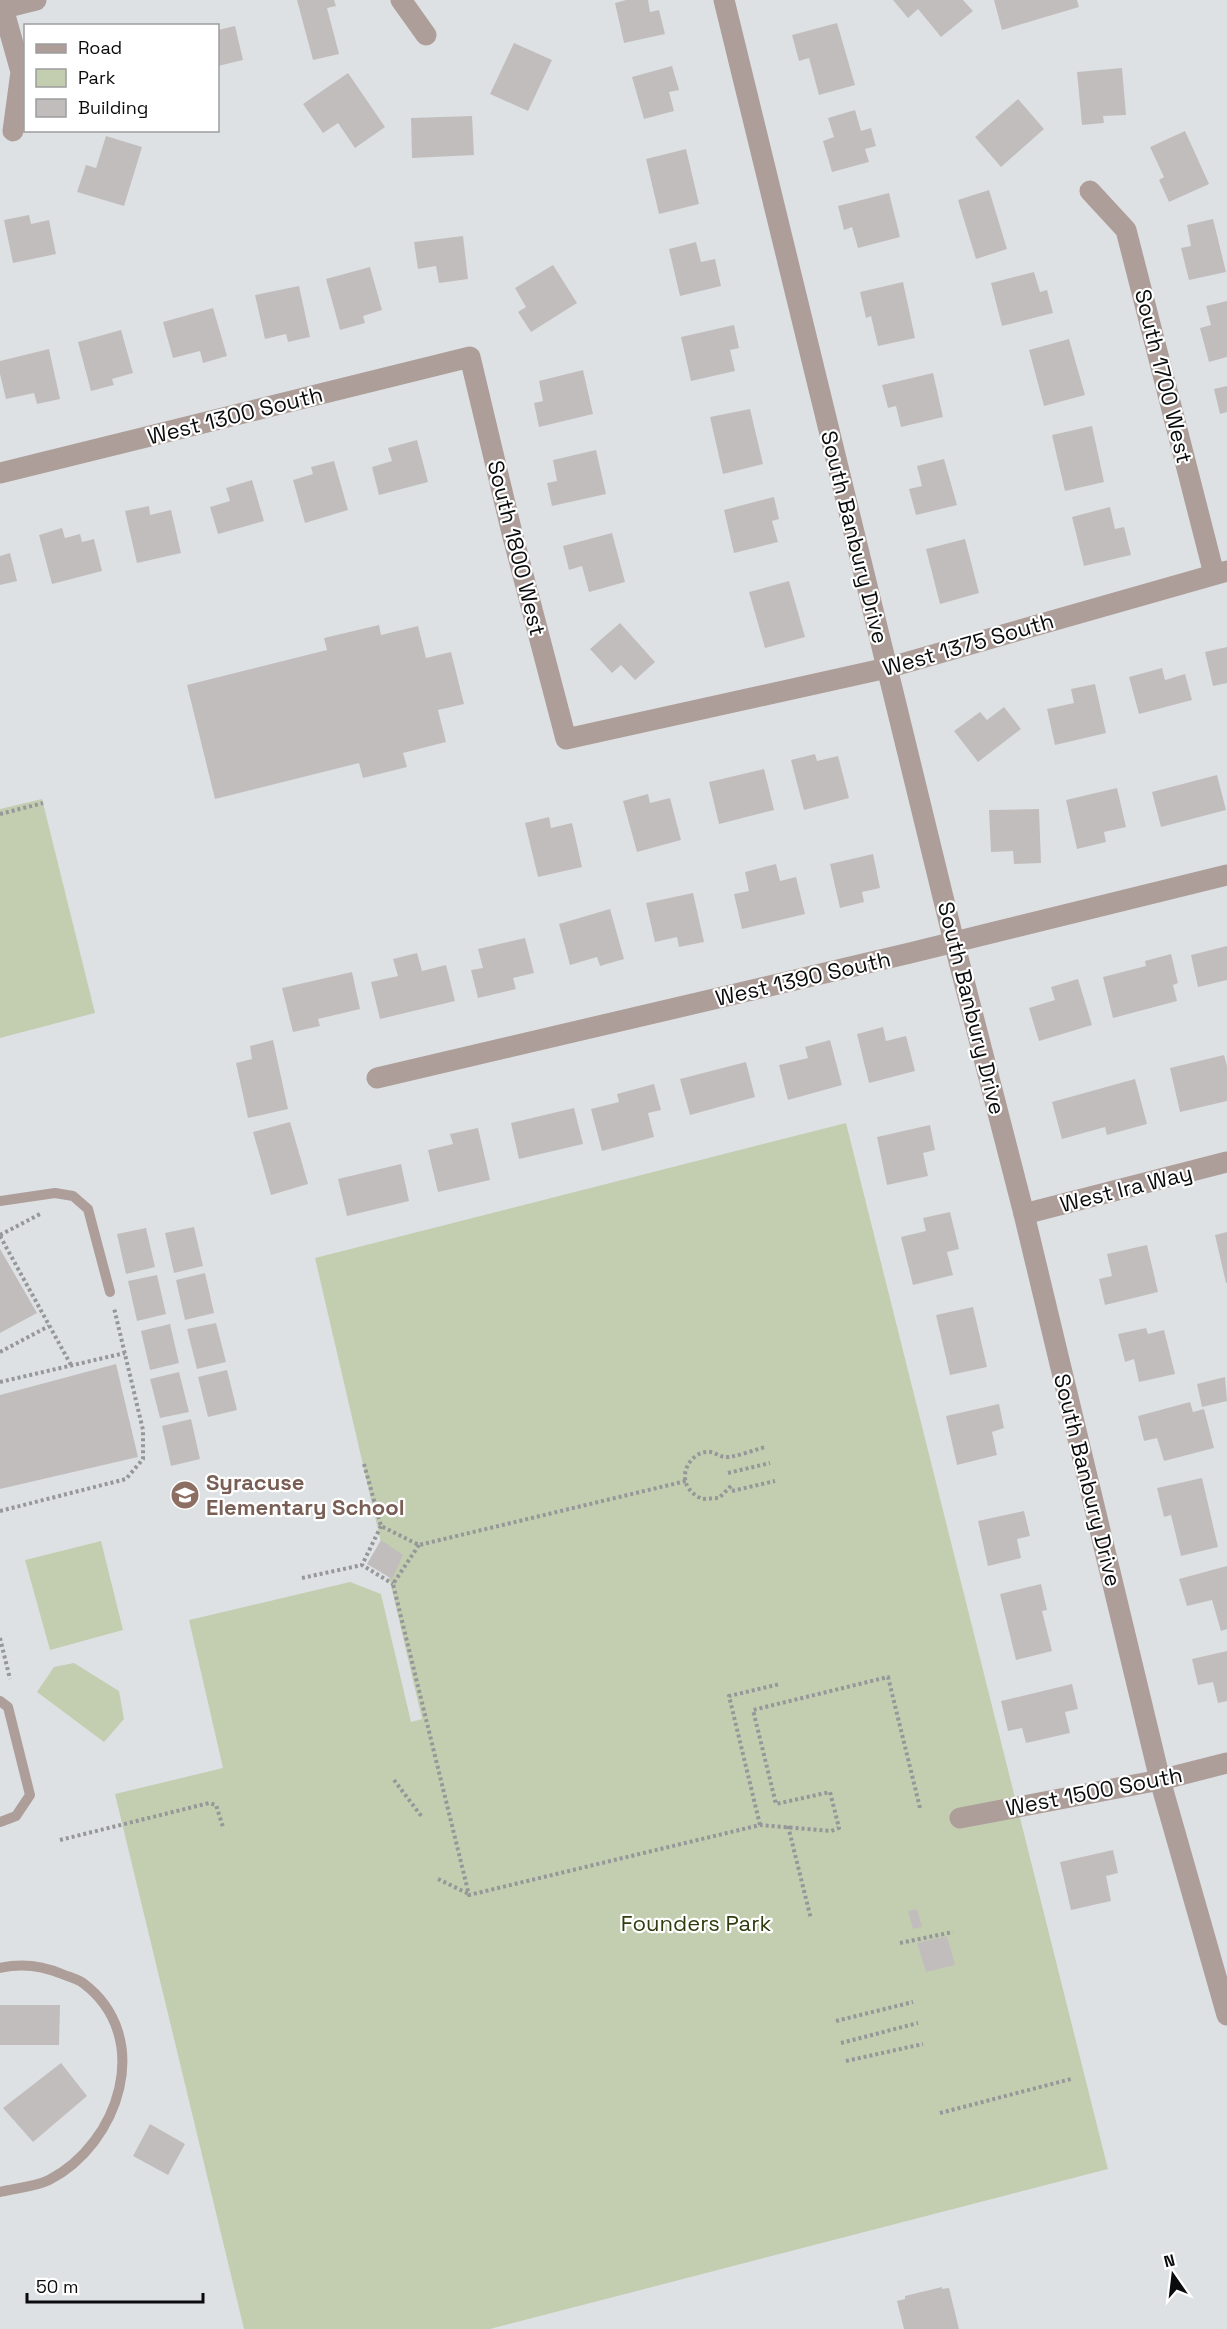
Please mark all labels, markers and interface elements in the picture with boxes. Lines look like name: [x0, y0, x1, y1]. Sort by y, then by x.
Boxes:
legend: [24, 24, 219, 132]
text: Road: [78, 36, 122, 59]
text: Park: [78, 66, 116, 89]
text: Building: [78, 96, 148, 119]
street label: South 1700 West: [1129, 286, 1199, 466]
street label: West 1300 South: [144, 380, 326, 450]
street label: South Banbury Drive: [815, 428, 895, 646]
street label: South 1800 West: [482, 457, 552, 639]
street label: West 1375 South: [879, 606, 1057, 682]
street label: South Banbury Drive: [932, 899, 1012, 1117]
street label: West 1390 South: [713, 944, 893, 1012]
street label: West Ira Way: [1057, 1158, 1195, 1218]
street label: South Banbury Drive: [1048, 1371, 1128, 1589]
place label: Syracuse Elementary School: [206, 1468, 405, 1521]
school or university icon: Syracuse Elementary School: [169, 1479, 201, 1511]
street label: West 1500 South: [1003, 1760, 1185, 1822]
park label: Founders Park: [621, 1909, 771, 1937]
north arrow: [1143, 2245, 1203, 2305]
text: N: [1162, 2249, 1177, 2272]
scale bar: [27, 2266, 202, 2304]
text: 50 m: [36, 2275, 78, 2298]

